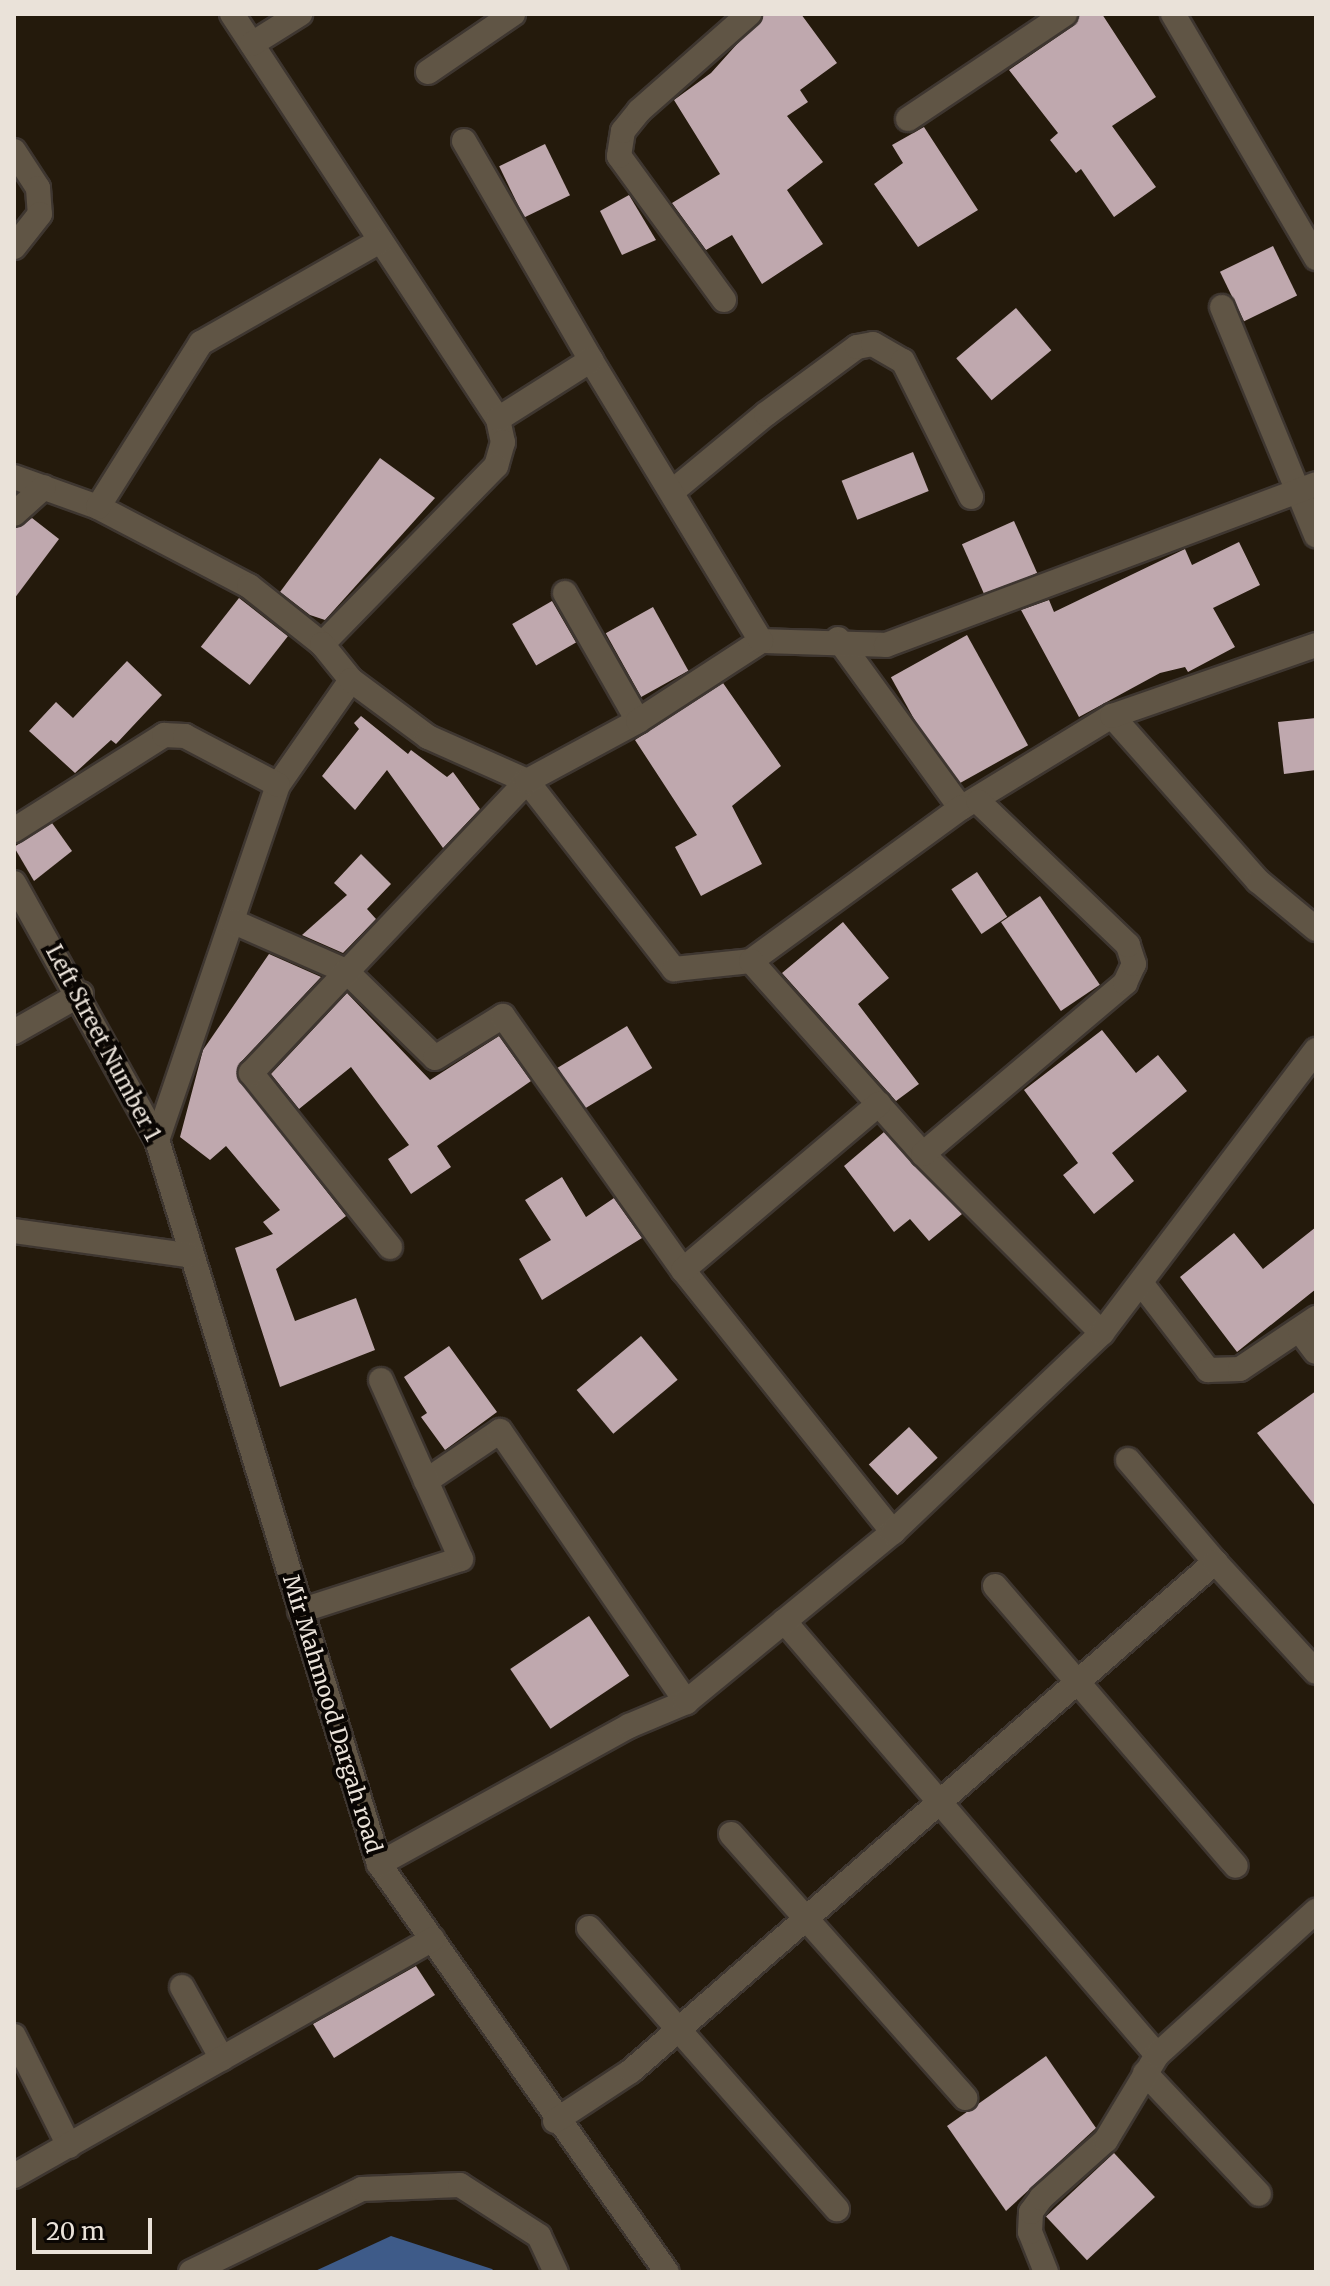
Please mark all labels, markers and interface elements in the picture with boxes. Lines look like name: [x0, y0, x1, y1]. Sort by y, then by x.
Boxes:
street label: Left Street Number 1: [40, 941, 166, 1145]
street label: Mir Mahmood Dargah road: [277, 1572, 387, 1856]
scale bar: [36, 2202, 156, 2252]
text: 20 m: [46, 2216, 105, 2247]

